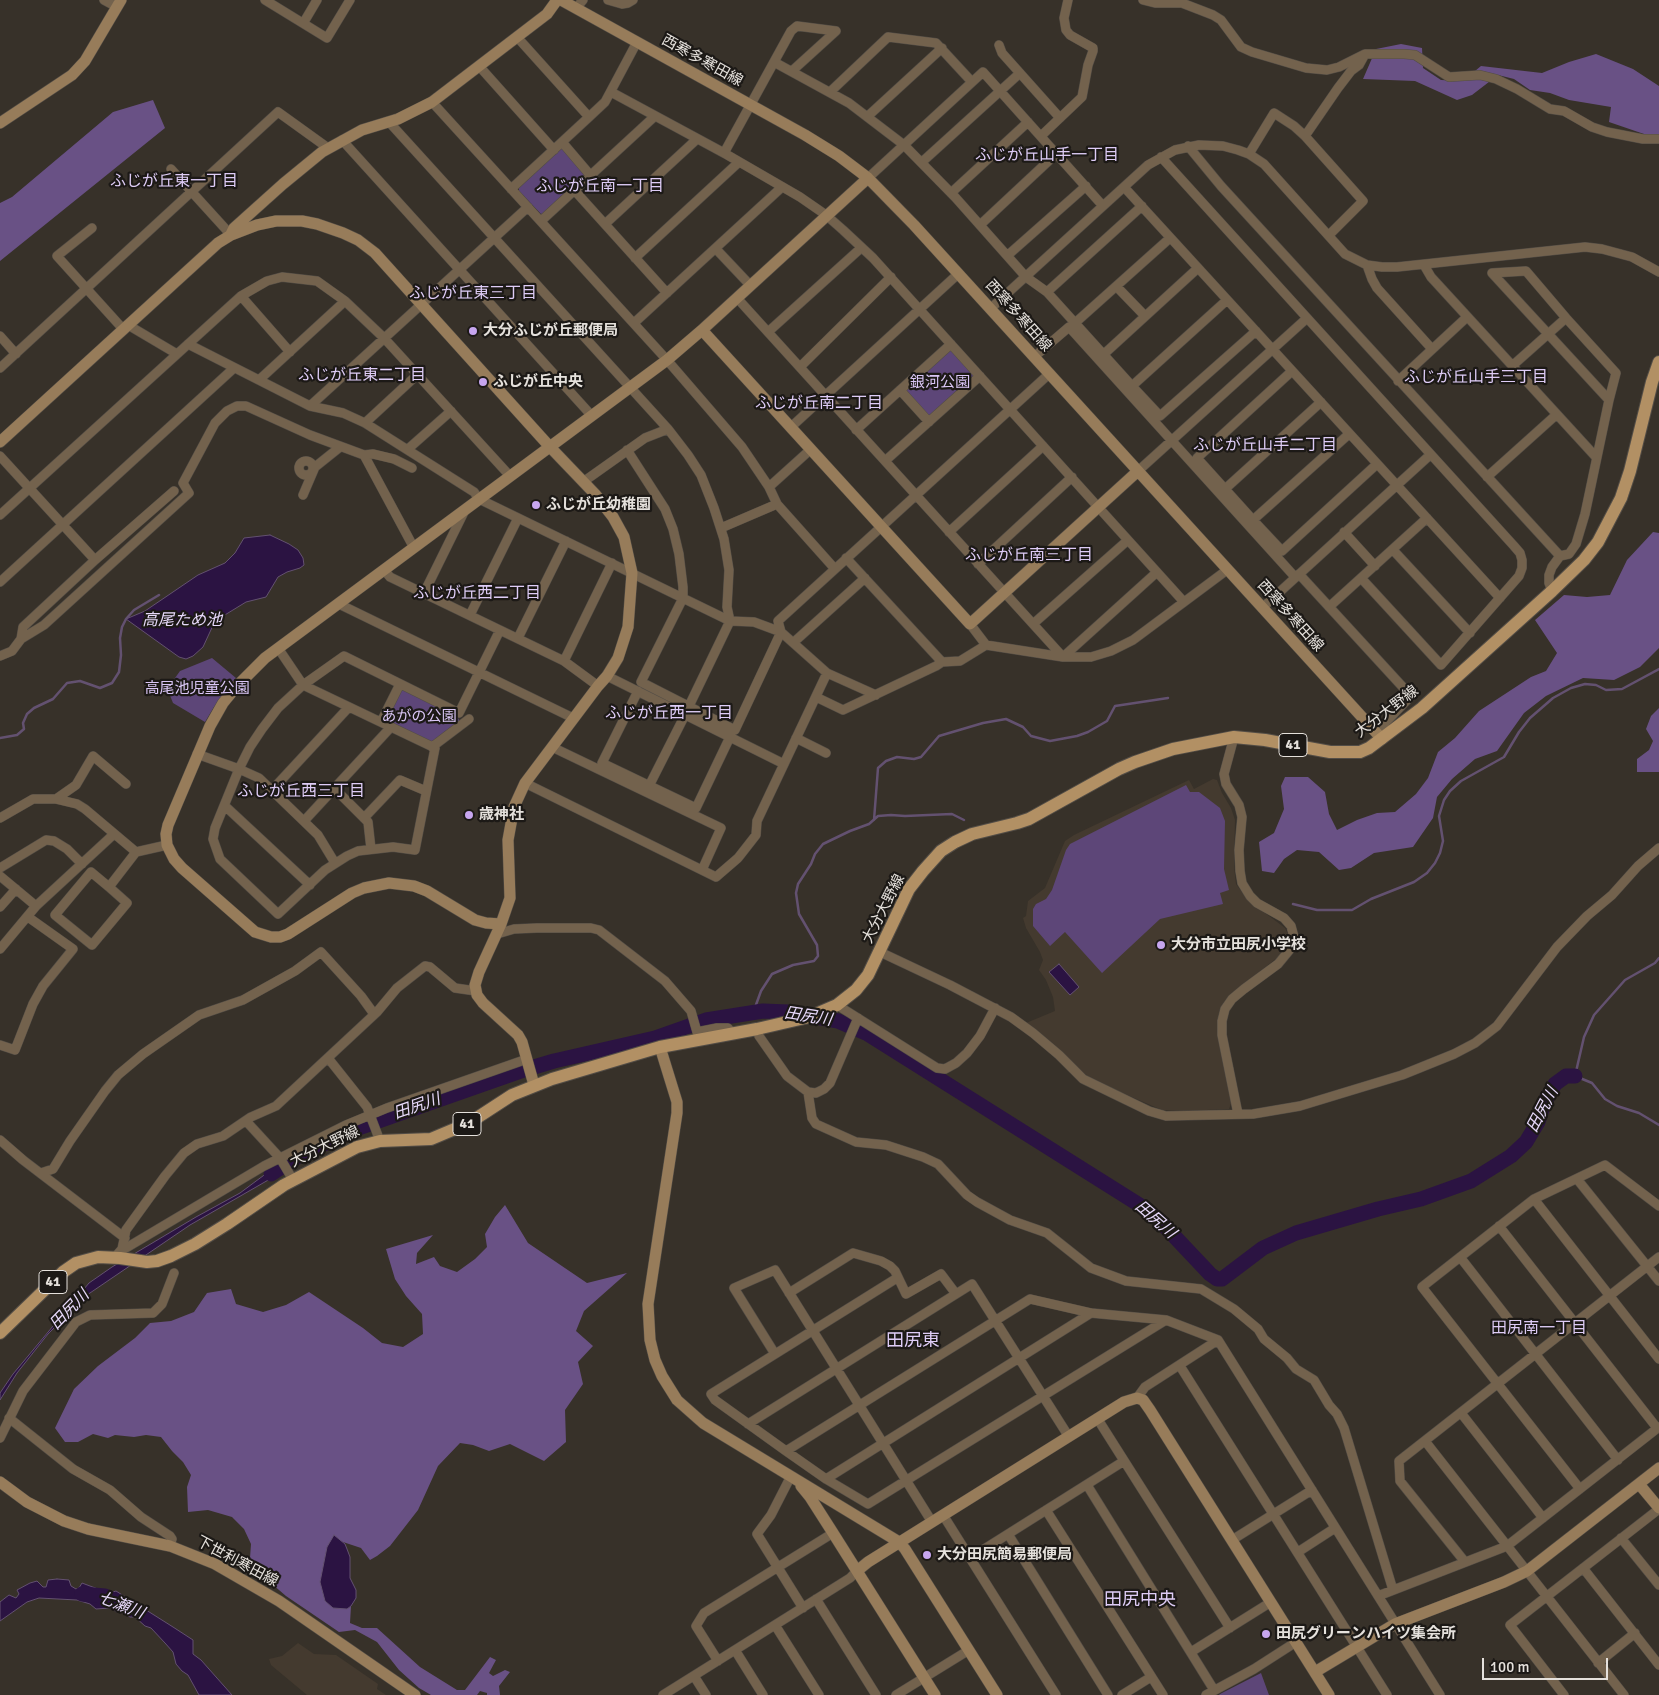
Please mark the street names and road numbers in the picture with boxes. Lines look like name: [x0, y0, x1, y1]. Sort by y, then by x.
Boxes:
street label: 西寒多寒田線: [658, 31, 746, 91]
street label: 西寒多寒田線: [981, 277, 1055, 355]
street label: 西寒多寒田線: [1253, 577, 1327, 655]
street label: 大分大野線: [1352, 682, 1422, 742]
road number: 41: [1279, 734, 1307, 756]
street label: 大分大野線: [859, 872, 909, 946]
road number: 41: [453, 1112, 481, 1136]
street label: 大分大野線: [287, 1122, 363, 1172]
road number: 41: [39, 1270, 67, 1294]
street label: 下世利寒田線: [193, 1533, 281, 1591]

